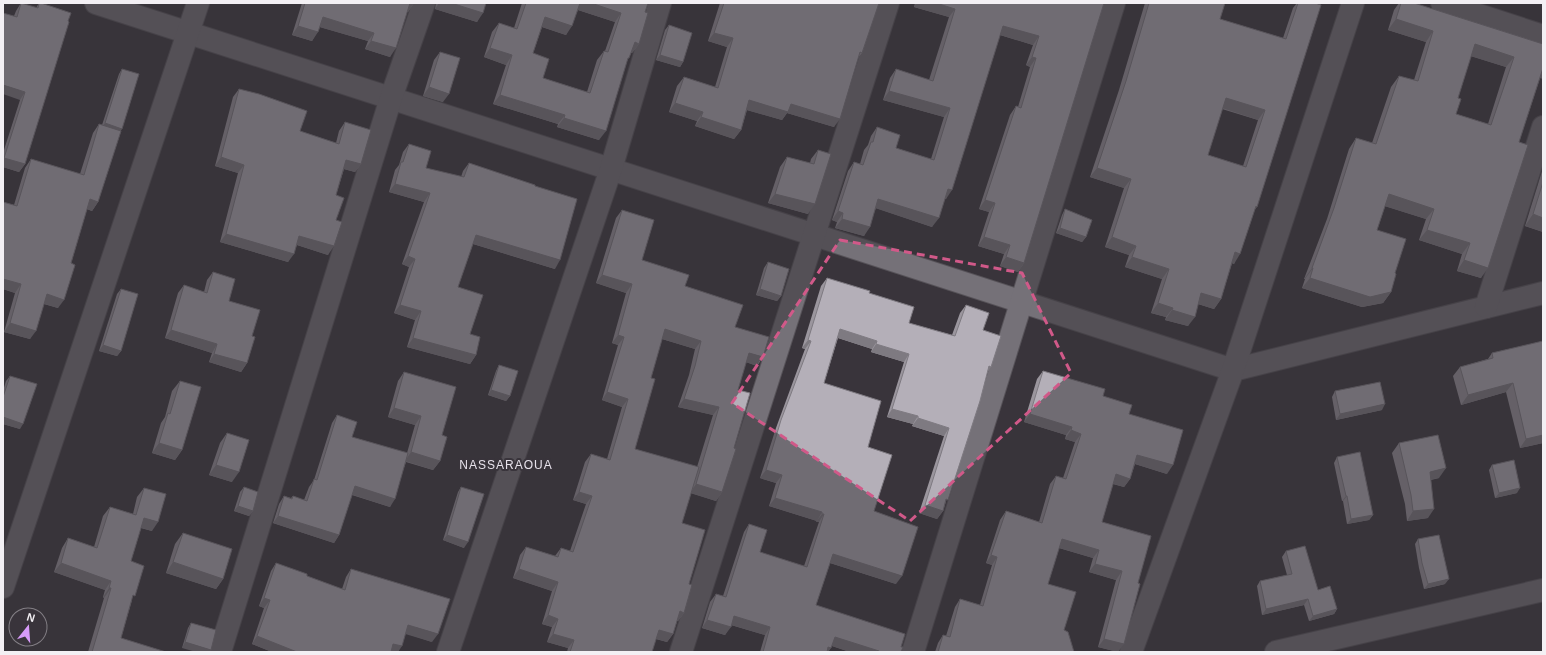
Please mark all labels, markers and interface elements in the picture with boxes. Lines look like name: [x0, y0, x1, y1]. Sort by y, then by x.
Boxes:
district label: NASSARAOUA: [459, 458, 553, 472]
north arrow: [8, 607, 48, 647]
text: N: [25, 611, 37, 624]

